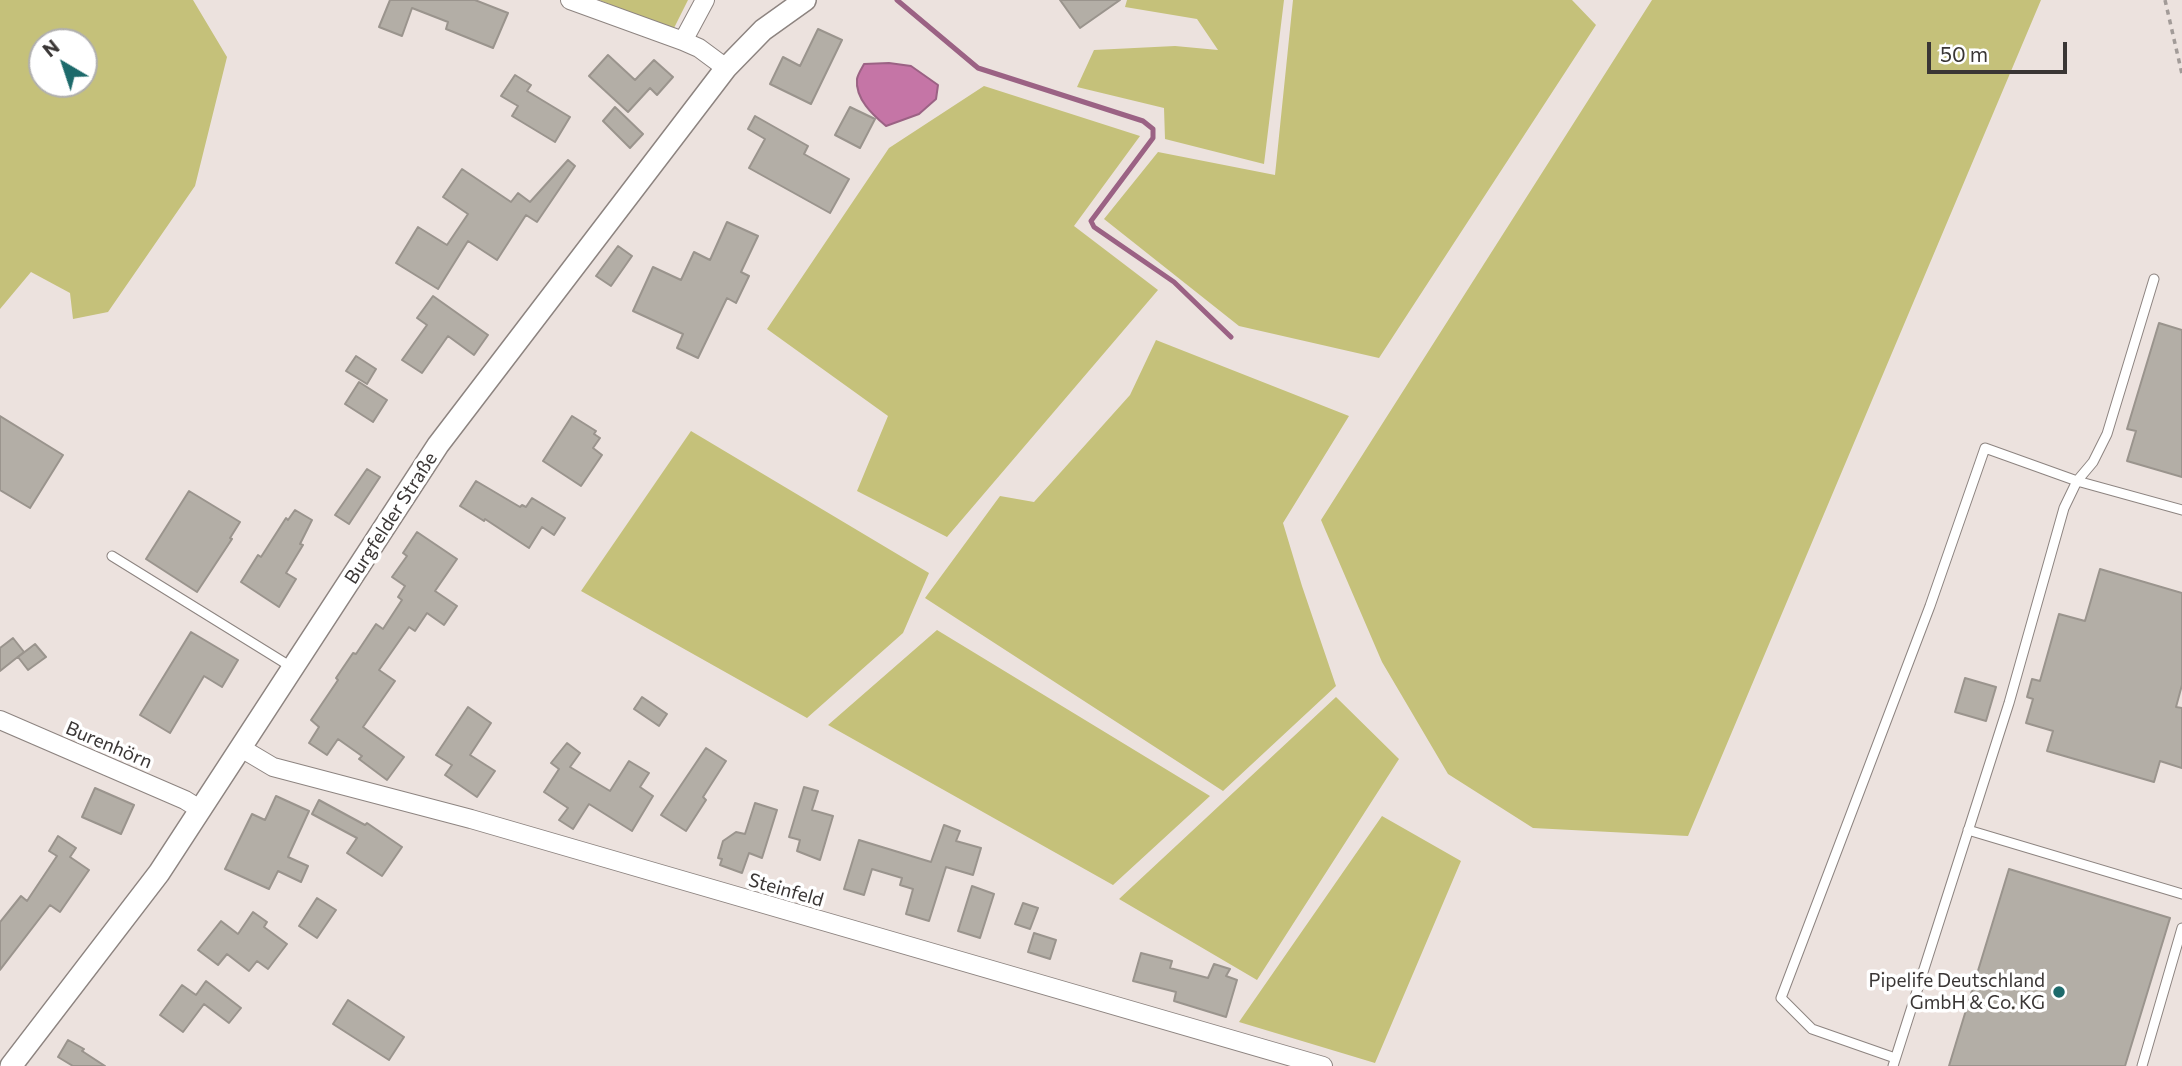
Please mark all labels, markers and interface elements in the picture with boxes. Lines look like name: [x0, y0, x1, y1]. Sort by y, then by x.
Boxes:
north arrow: [28, 28, 98, 98]
scale bar: [1930, 28, 2070, 72]
text: N: [38, 34, 64, 61]
text: 50 m: [1940, 41, 1988, 66]
street label: Burgfelder Straße: [340, 448, 442, 588]
street label: Burenhörn: [62, 717, 156, 773]
street label: Steinfeld: [746, 868, 826, 912]
place label: Pipelife Deutschland GmbH & Co. KG: [1869, 970, 2045, 1014]
marker: Pipelife Deutschland GmbH & Co. KG: [2051, 984, 2067, 1000]

